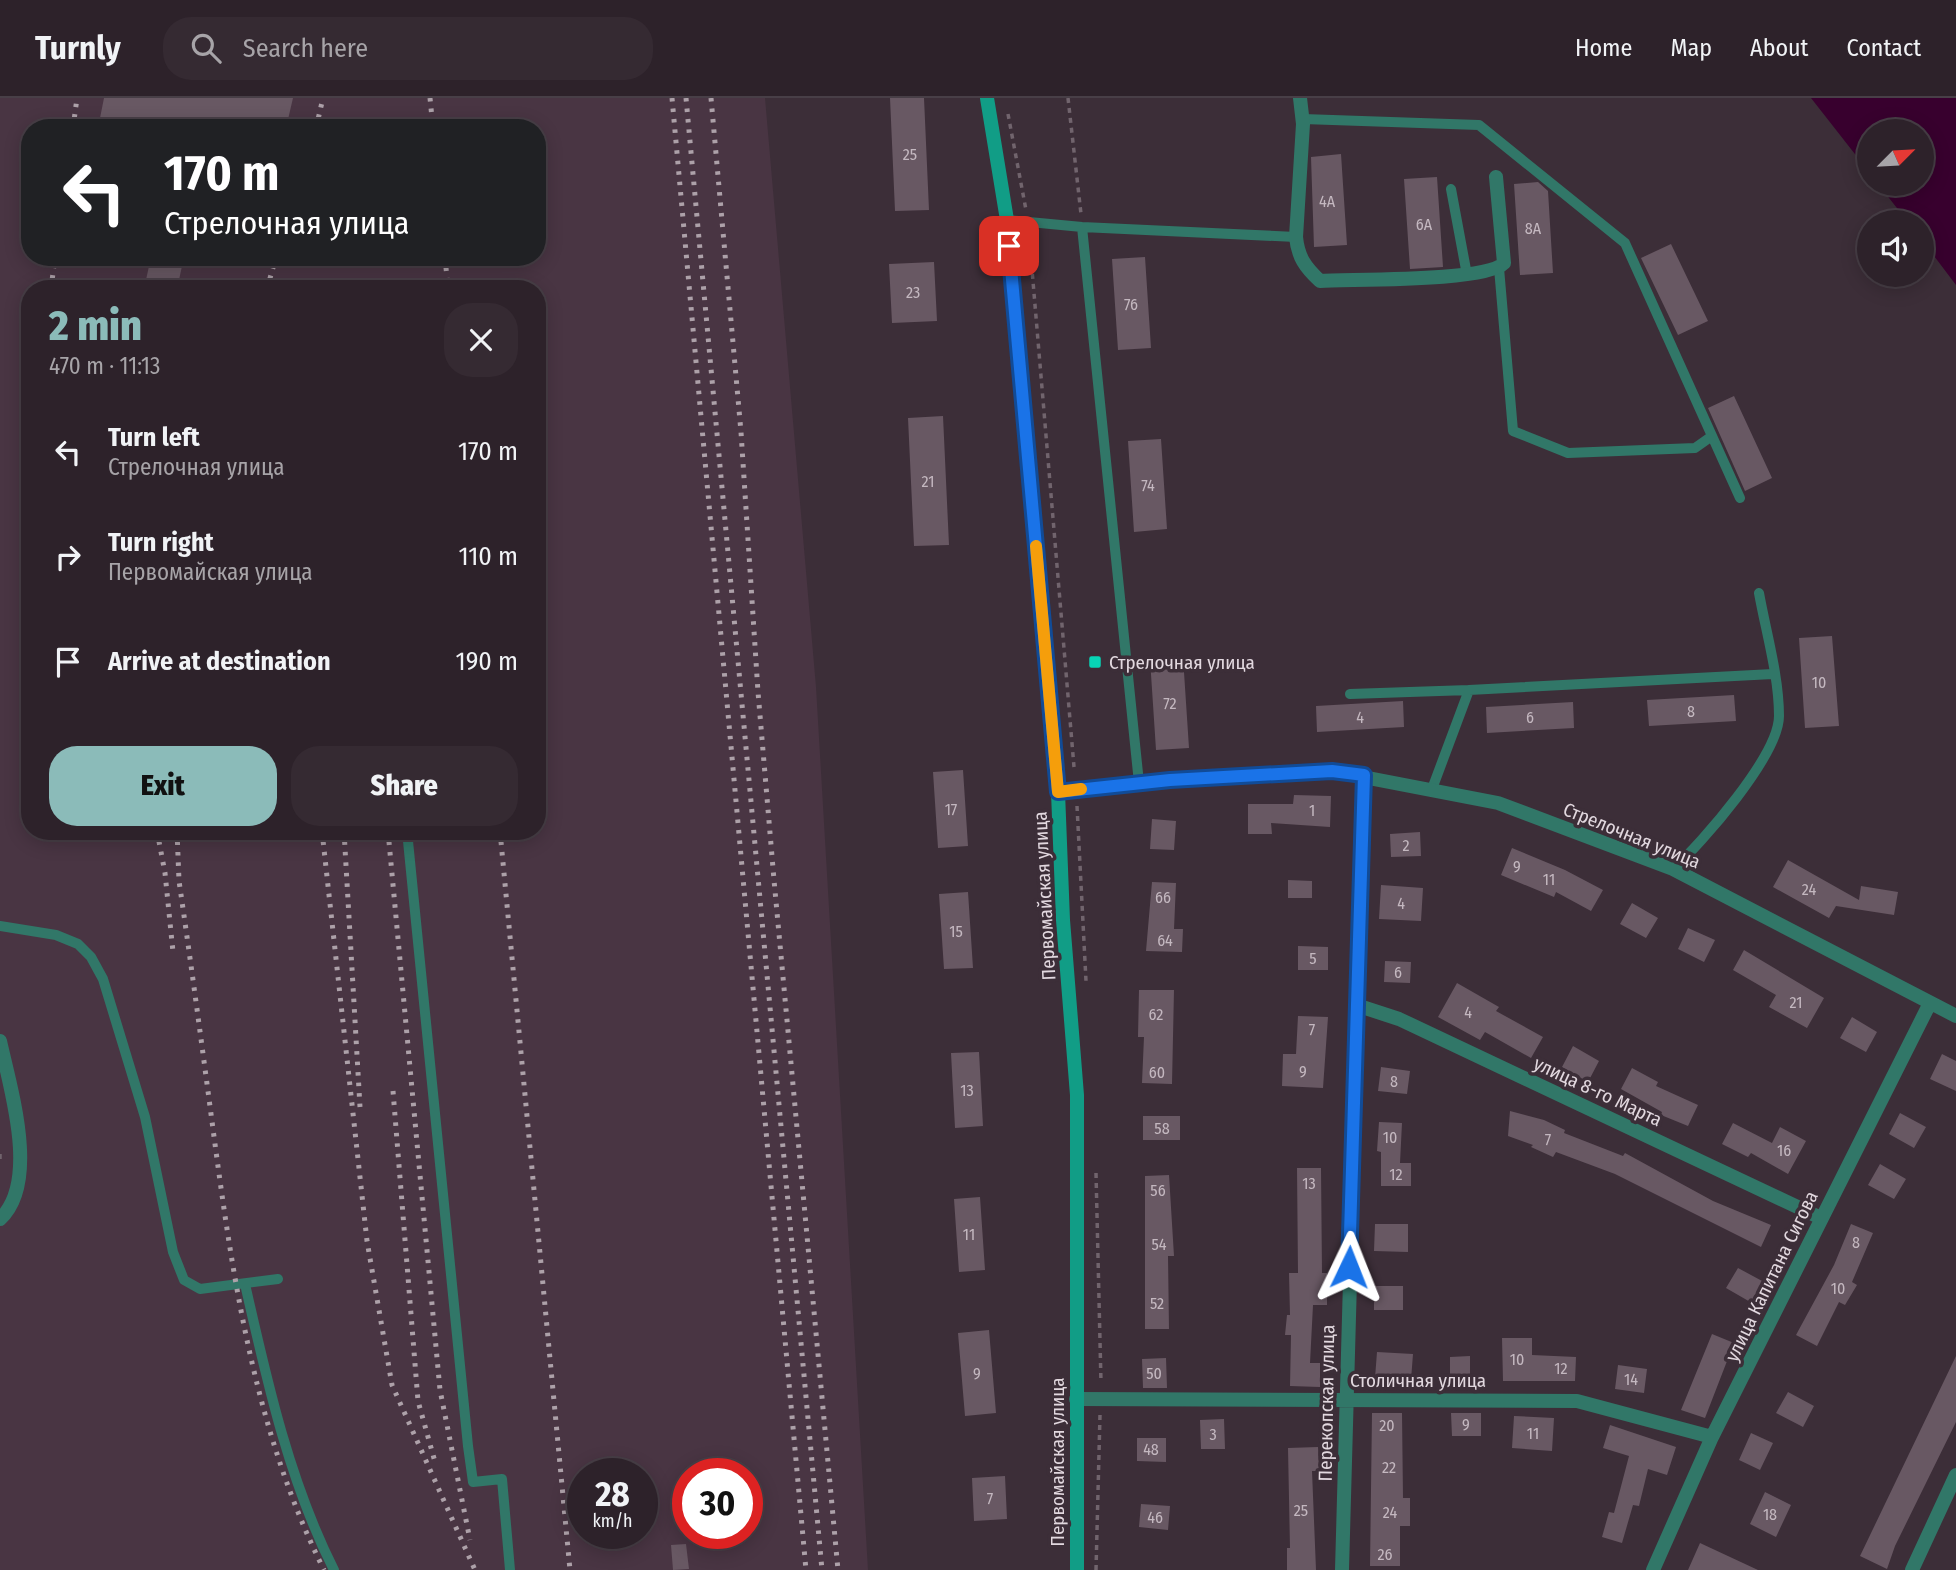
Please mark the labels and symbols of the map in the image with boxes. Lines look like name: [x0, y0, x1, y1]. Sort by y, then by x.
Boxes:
north arrow: [1857, 119, 1934, 196]
house number: 25: [903, 145, 917, 164]
house number: 4А: [1319, 192, 1336, 211]
house number: 6А: [1416, 215, 1433, 234]
pin: [979, 216, 1039, 276]
house number: 8А: [1525, 219, 1542, 238]
house number: 23: [906, 283, 920, 302]
house number: 76: [1124, 295, 1138, 314]
house number: 21: [922, 472, 934, 491]
house number: 74: [1141, 476, 1155, 495]
place label: Стрелочная улица: [1109, 651, 1255, 674]
marker: Стрелочная улица: [1087, 654, 1103, 670]
house number: 10: [1812, 673, 1826, 692]
house number: 72: [1163, 694, 1177, 713]
house number: 8: [1687, 702, 1695, 721]
house number: 4: [1356, 708, 1364, 727]
house number: 6: [1526, 708, 1534, 727]
street label: Стрелочная улица: [1560, 797, 1704, 873]
house number: 17: [945, 800, 958, 819]
house number: 1: [1309, 801, 1315, 820]
street label: Первомайская улица: [1029, 811, 1060, 981]
house number: 2: [1402, 836, 1410, 855]
house number: 9: [1513, 857, 1521, 876]
house number: 11: [1543, 870, 1555, 889]
house number: 24: [1802, 880, 1816, 899]
house number: 66: [1155, 888, 1171, 907]
house number: 4: [1397, 894, 1405, 913]
house number: 15: [949, 922, 963, 941]
house number: 64: [1157, 931, 1173, 950]
house number: 5: [1309, 949, 1317, 968]
house number: 6: [1394, 963, 1402, 982]
house number: 21: [1790, 993, 1802, 1012]
house number: 4: [1464, 1003, 1472, 1022]
house number: 62: [1149, 1005, 1163, 1024]
house number: 7: [1309, 1020, 1316, 1039]
street label: улица 8-го Марта: [1530, 1052, 1666, 1131]
house number: 9: [1299, 1062, 1307, 1081]
house number: 60: [1149, 1063, 1165, 1082]
house number: 8: [1390, 1072, 1398, 1091]
house number: 13: [960, 1081, 974, 1100]
house number: 58: [1154, 1119, 1170, 1138]
house number: 10: [1383, 1128, 1397, 1147]
house number: 7: [1545, 1130, 1552, 1149]
house number: 16: [1777, 1141, 1791, 1160]
house number: 12: [1389, 1165, 1403, 1184]
house number: 13: [1302, 1174, 1316, 1193]
house number: 56: [1150, 1181, 1166, 1200]
street label: улица Капитана Сигова: [1720, 1187, 1823, 1365]
house number: 11: [963, 1225, 975, 1244]
position arrow: [1312, 1230, 1386, 1304]
house number: 8: [1852, 1233, 1860, 1252]
house number: 54: [1151, 1235, 1167, 1254]
house number: 10: [1831, 1279, 1845, 1298]
house number: 52: [1150, 1294, 1164, 1313]
street label: Перекопская улица: [1314, 1324, 1339, 1482]
house number: 10: [1510, 1350, 1524, 1369]
house number: 12: [1554, 1359, 1568, 1378]
house number: 9: [973, 1364, 981, 1383]
house number: 50: [1146, 1364, 1162, 1383]
street label: Столичная улица: [1350, 1369, 1486, 1392]
house number: 14: [1624, 1370, 1638, 1389]
street label: Первомайская улица: [1046, 1377, 1069, 1547]
house number: 9: [1462, 1415, 1470, 1434]
house number: 20: [1379, 1416, 1395, 1435]
house number: 11: [1527, 1424, 1539, 1443]
house number: 3: [1209, 1425, 1217, 1444]
house number: 48: [1143, 1440, 1159, 1459]
speed limit sign: 30: [672, 1458, 763, 1549]
house number: 22: [1382, 1458, 1396, 1477]
house number: 7: [987, 1489, 994, 1508]
house number: 25: [1294, 1501, 1308, 1520]
house number: 24: [1383, 1503, 1397, 1522]
house number: 18: [1763, 1505, 1777, 1524]
house number: 46: [1147, 1508, 1163, 1527]
house number: 26: [1378, 1545, 1393, 1564]

